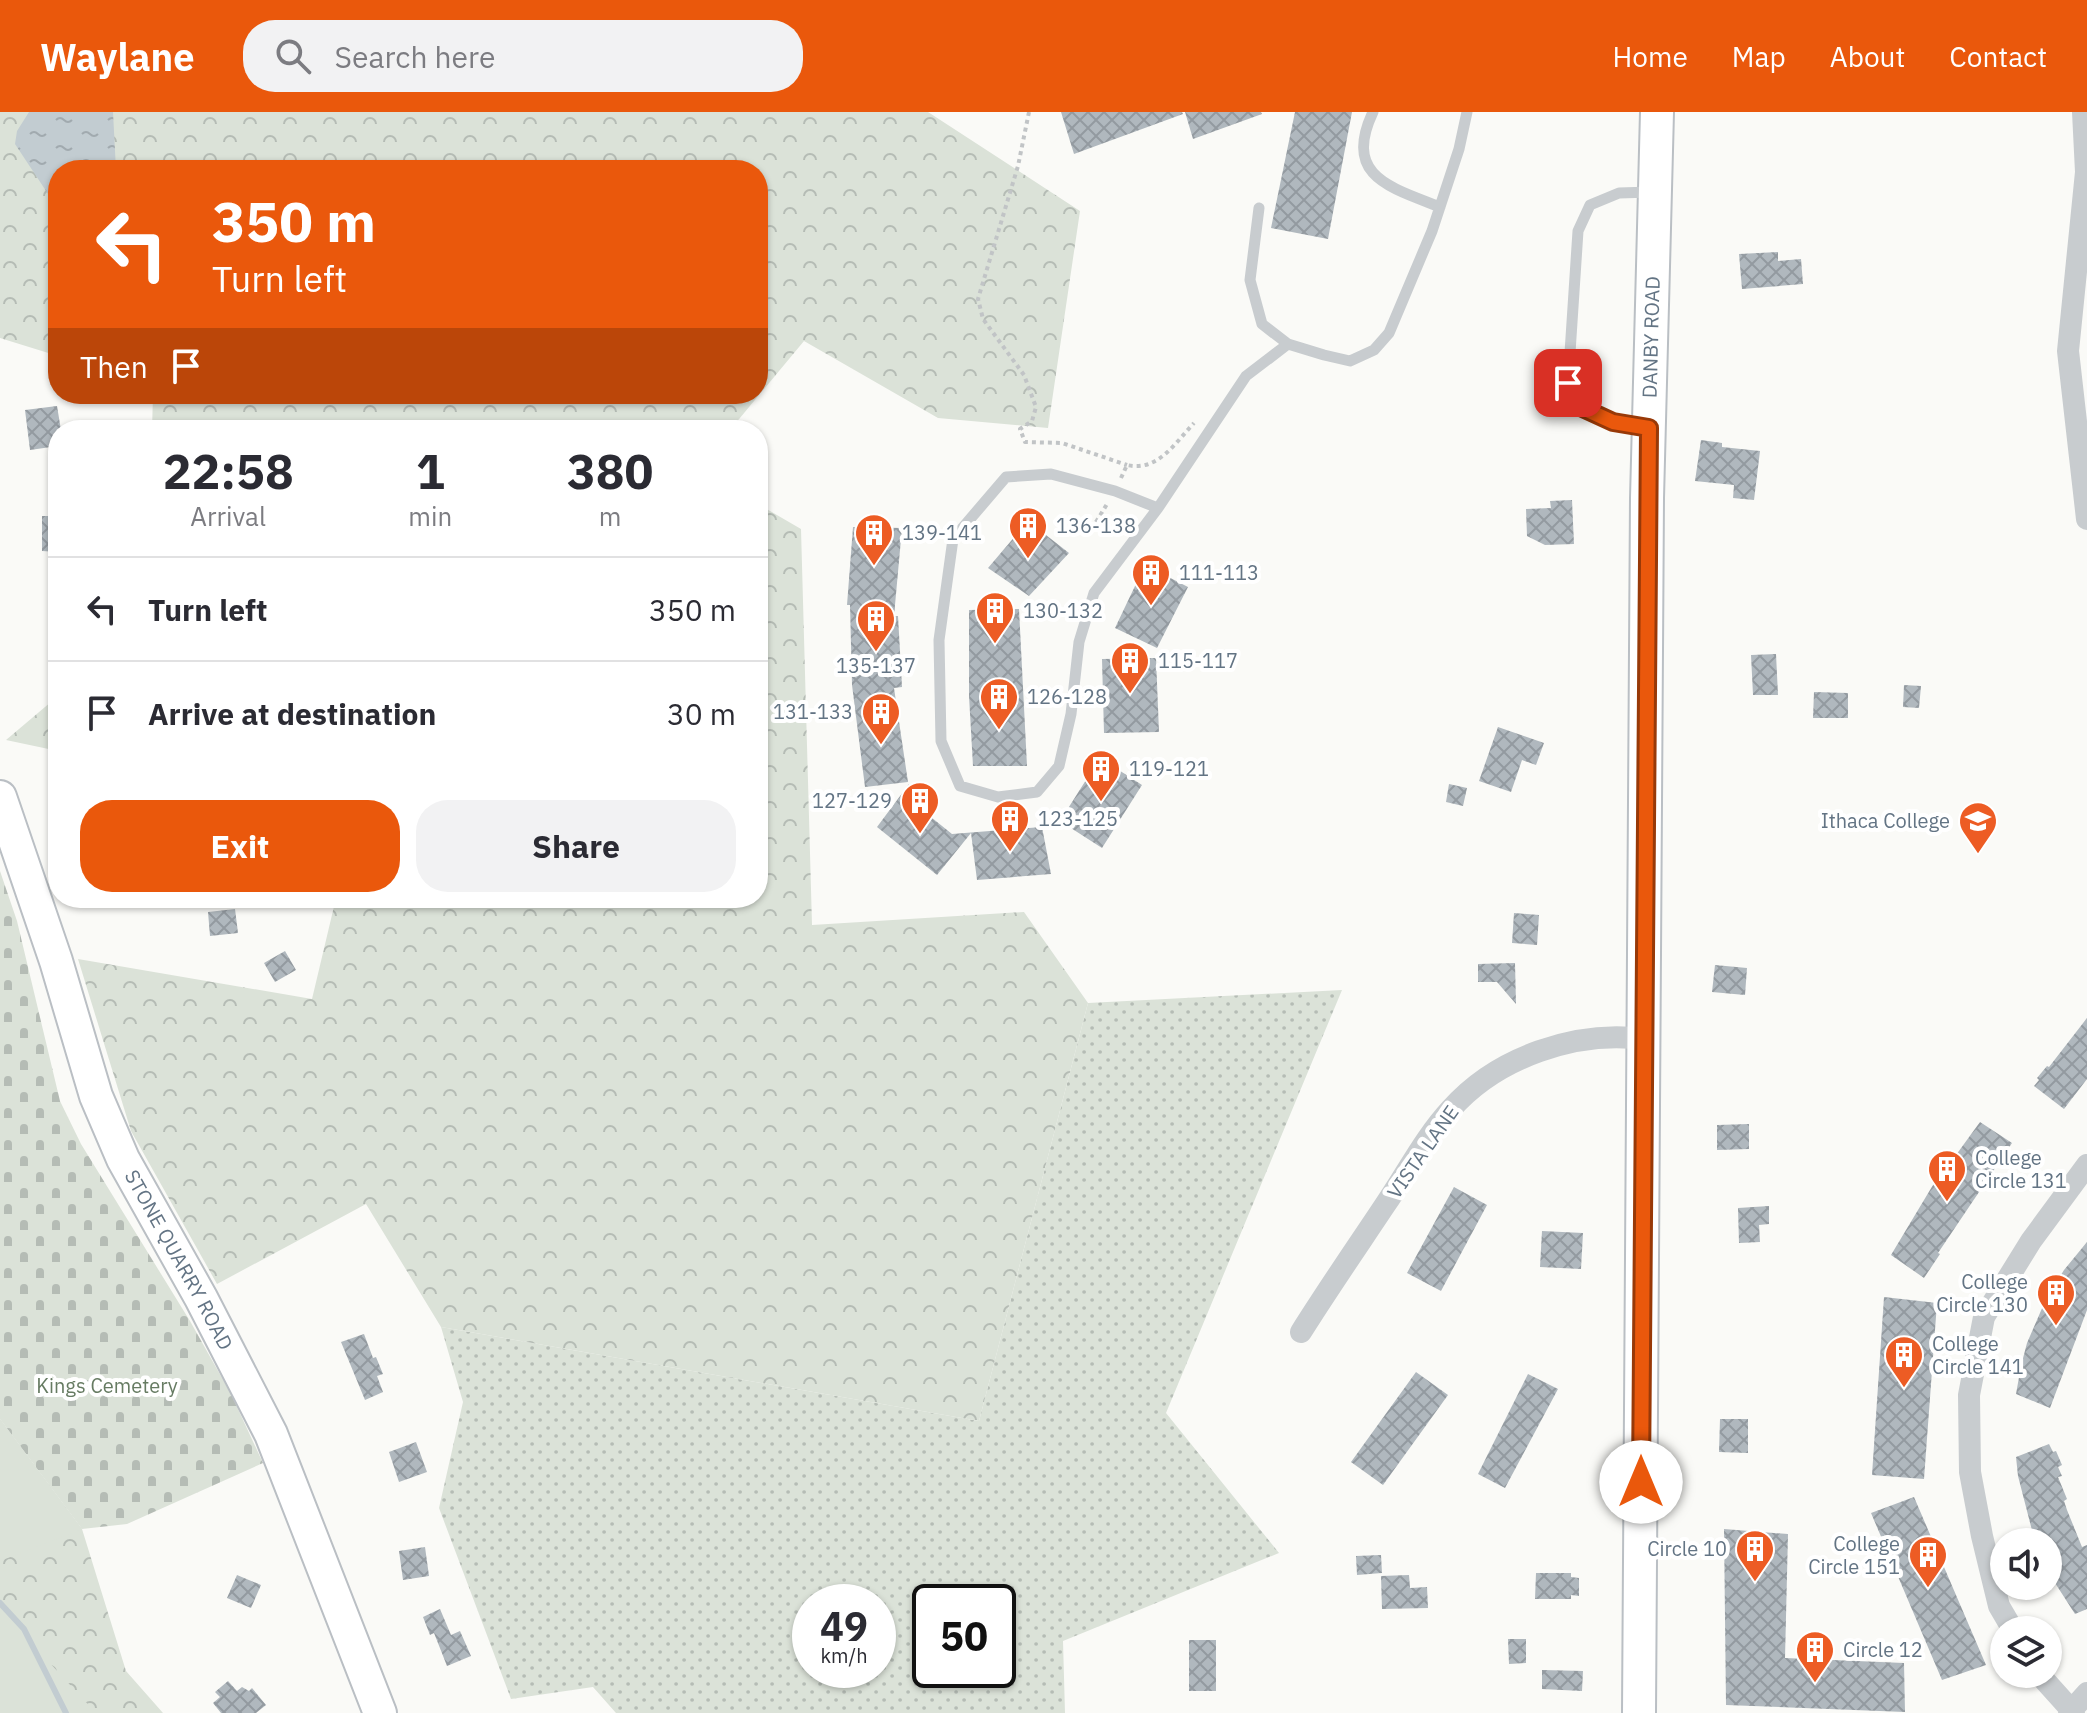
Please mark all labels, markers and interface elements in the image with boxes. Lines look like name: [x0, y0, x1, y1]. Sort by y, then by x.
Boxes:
search box: [243, 20, 803, 92]
text: Waylane: [40, 32, 195, 81]
icon: search: [271, 34, 315, 78]
text: Search here: [335, 37, 495, 76]
text: Home: [1612, 38, 1688, 75]
text: Map: [1732, 38, 1786, 75]
text: About: [1830, 38, 1905, 75]
text: Contact: [1949, 38, 2047, 75]
text: 350 m: [212, 185, 376, 257]
icon: left: [80, 192, 184, 296]
text: Turn left: [212, 255, 347, 302]
street label: DANBY ROAD: [1636, 276, 1666, 398]
icon: arrive: [164, 344, 208, 388]
text: Then: [80, 347, 148, 386]
pin: [1534, 349, 1602, 417]
icon: arrive: [1546, 361, 1590, 405]
text: 22:58: [163, 440, 294, 502]
text: 1: [416, 440, 445, 502]
text: 380: [567, 440, 653, 502]
text: Arrival: [190, 499, 266, 533]
text: min: [408, 499, 452, 533]
text: m: [599, 499, 621, 533]
building icon: 136-138: [1007, 505, 1049, 560]
building icon: 139-141: [853, 512, 895, 567]
place label: 136-138: [1056, 512, 1136, 539]
place label: 139-141: [902, 519, 982, 546]
building icon: 111-113: [1130, 552, 1172, 607]
place label: 111-113: [1179, 559, 1259, 586]
icon: left: [80, 587, 124, 631]
text: Turn left: [148, 590, 267, 629]
text: 350 m: [649, 590, 736, 629]
building icon: 130-132: [974, 590, 1016, 645]
place label: 130-132: [1023, 597, 1103, 624]
building icon: 135-137: [855, 598, 897, 653]
building icon: 115-117: [1109, 640, 1151, 695]
place label: 115-117: [1158, 647, 1238, 674]
place label: 135-137: [836, 652, 916, 679]
building icon: 126-128: [978, 676, 1020, 731]
place label: 126-128: [1027, 683, 1107, 710]
icon: arrive: [80, 691, 124, 735]
building icon: 131-133: [860, 691, 902, 746]
text: Arrive at destination: [148, 694, 436, 733]
text: 30 m: [667, 694, 736, 733]
place label: 131-133: [773, 698, 853, 725]
building icon: 119-121: [1080, 748, 1122, 803]
place label: 119-121: [1129, 755, 1209, 782]
building icon: 127-129: [899, 780, 941, 835]
place label: 127-129: [812, 787, 892, 814]
building icon: 123-125: [989, 798, 1031, 853]
button: Exit: [80, 800, 400, 892]
button: Share: [416, 800, 736, 892]
school or university icon: Ithaca College: [1957, 800, 1999, 855]
place label: 123-125: [1038, 805, 1118, 832]
place label: Ithaca College: [1821, 807, 1950, 834]
street label: VISTA LANE: [1380, 1100, 1465, 1204]
place label: College Circle 131: [1975, 1144, 2067, 1194]
building icon: College Circle 131: [1926, 1148, 1968, 1203]
street label: STONE QUARRY ROAD: [119, 1165, 239, 1354]
place label: College Circle 130: [1936, 1268, 2028, 1318]
building icon: College Circle 130: [2035, 1272, 2077, 1327]
place label: College Circle 141: [1932, 1330, 2024, 1380]
building icon: College Circle 141: [1883, 1334, 1925, 1389]
park label: Kings Cemetery: [36, 1372, 178, 1399]
position arrow: [1599, 1440, 1683, 1524]
building icon: Circle 10: [1734, 1528, 1776, 1583]
map controls: [1990, 1528, 2062, 1688]
button: sound: [1990, 1528, 2062, 1600]
place label: College Circle 151: [1808, 1530, 1900, 1580]
building icon: College Circle 151: [1907, 1534, 1949, 1589]
place label: Circle 10: [1647, 1535, 1727, 1562]
speed limit sign: 50: [912, 1584, 1016, 1688]
text: 49: [820, 1600, 868, 1652]
button: layers: [1990, 1616, 2062, 1688]
building icon: Circle 12: [1794, 1629, 1836, 1684]
place label: Circle 12: [1843, 1636, 1923, 1663]
text: km/h: [820, 1642, 868, 1669]

